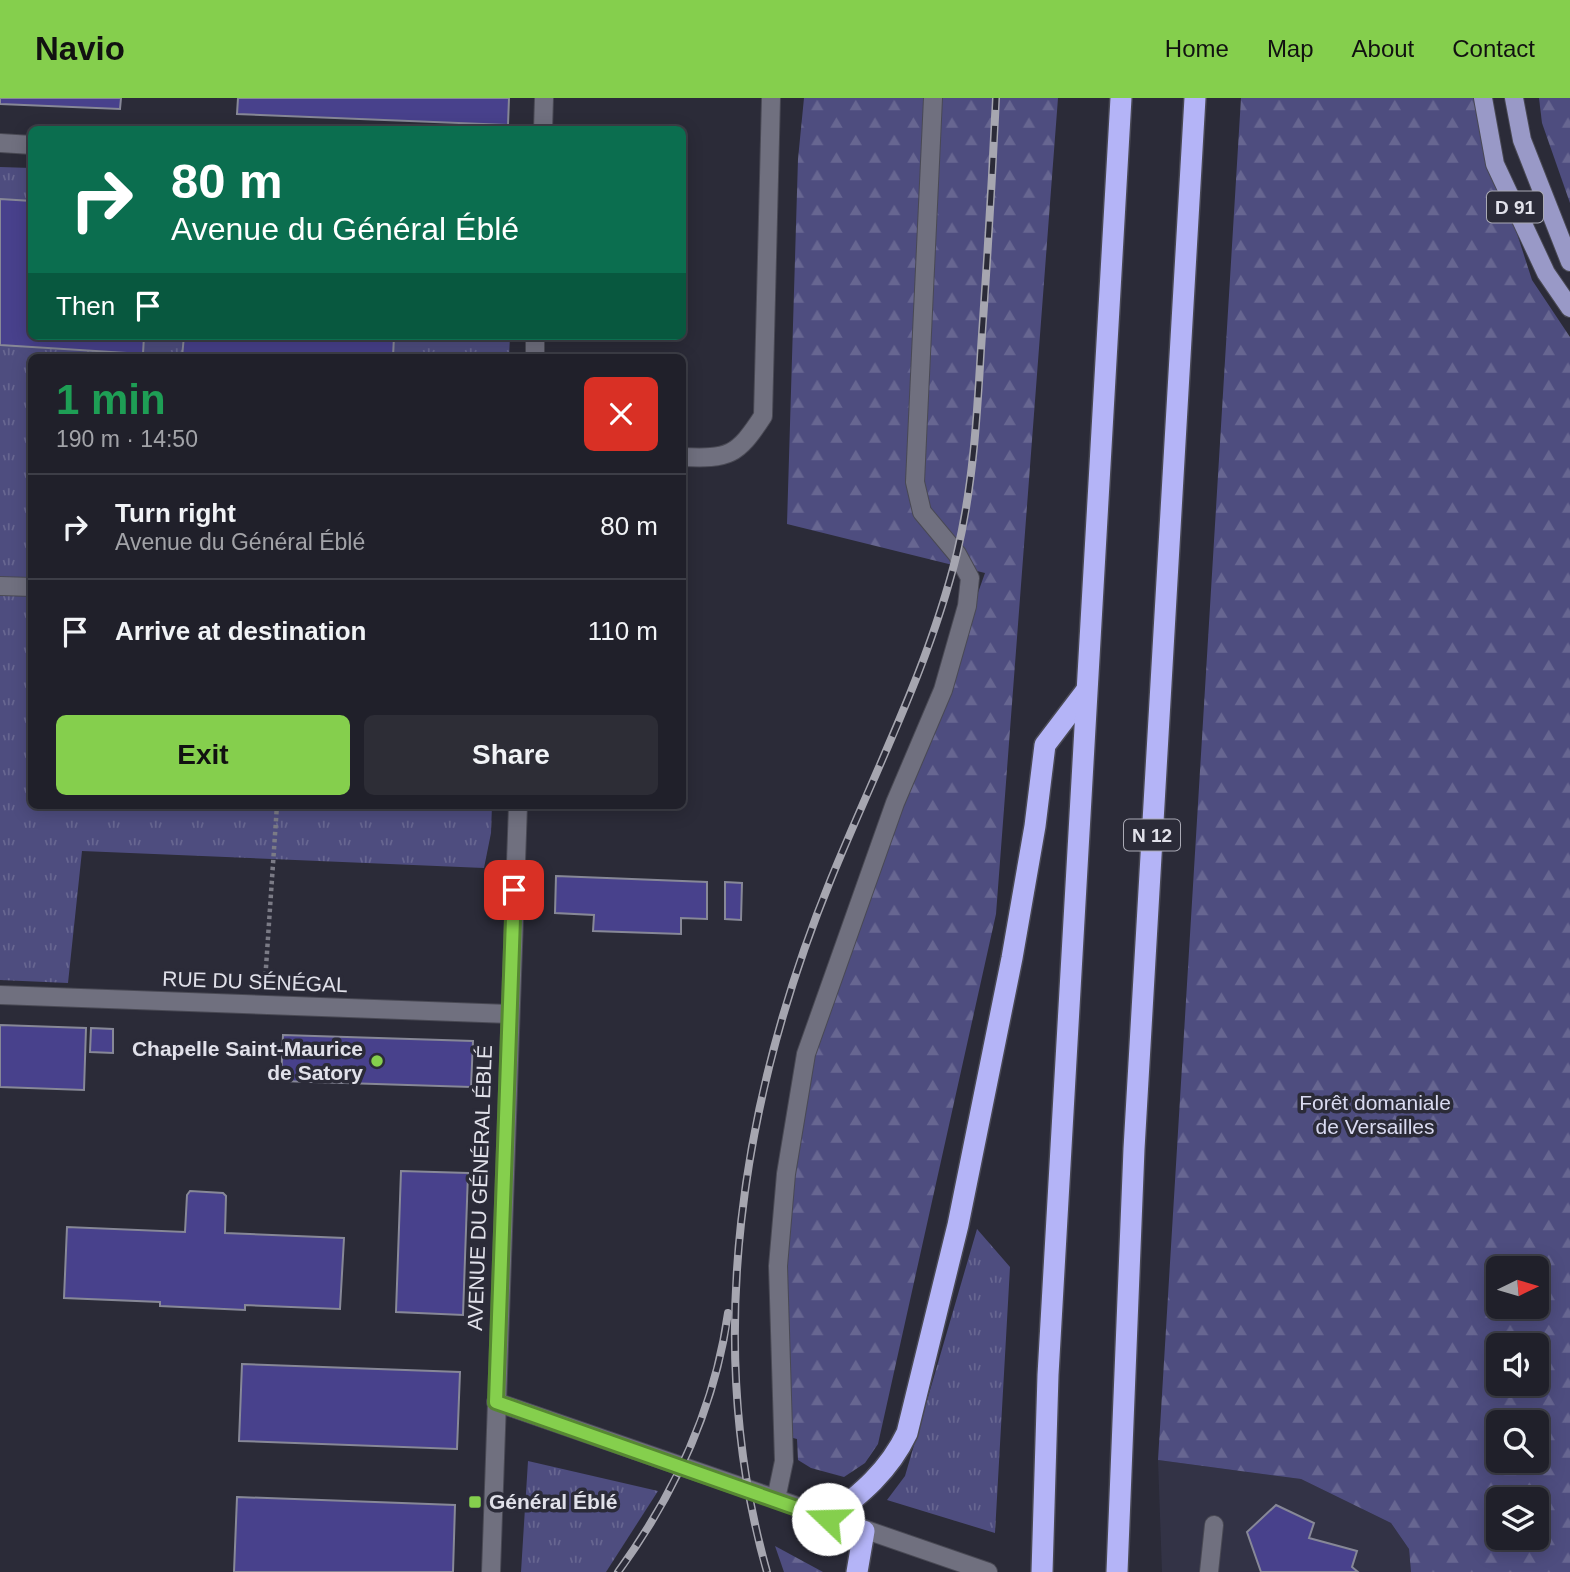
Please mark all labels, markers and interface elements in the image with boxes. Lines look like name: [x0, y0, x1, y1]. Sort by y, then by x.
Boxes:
text: Navio: [35, 30, 125, 67]
text: Home: [1165, 35, 1229, 62]
text: Map: [1267, 35, 1314, 62]
text: About: [1352, 35, 1414, 62]
text: Contact: [1452, 35, 1535, 62]
icon: right: [56, 154, 147, 245]
text: 80 m: [171, 154, 283, 208]
road number: D 91: [1487, 192, 1543, 222]
text: Avenue du Général Éblé: [171, 211, 519, 247]
icon: arrive: [129, 287, 167, 325]
text: Then: [56, 291, 115, 321]
text: 1 min: [56, 376, 166, 423]
button: close: [584, 377, 658, 451]
text: 190 m · 14:50: [56, 426, 198, 452]
text: Turn right: [115, 498, 236, 528]
icon: right: [56, 508, 94, 546]
text: 80 m: [600, 511, 658, 541]
text: Avenue du Général Éblé: [115, 529, 365, 555]
icon: arrive: [56, 613, 94, 651]
text: Arrive at destination: [115, 616, 366, 646]
text: 110 m: [588, 616, 658, 646]
button: Exit: [56, 715, 350, 795]
button: Share: [364, 715, 658, 795]
road number: N 12: [1124, 820, 1180, 850]
pin: [484, 860, 544, 920]
icon: arrive: [495, 871, 533, 909]
street label: RUE DU SÉNÉGAL: [162, 967, 348, 996]
place label: Chapelle Saint-Maurice de Satory: [132, 1037, 363, 1084]
street label: AVENUE DU GÉNÉRAL ÉBLÉ: [463, 1045, 496, 1331]
marker: Chapelle Saint-Maurice de Satory: [369, 1053, 385, 1069]
park label: Forêt domaniale de Versailles: [1299, 1091, 1451, 1138]
north arrow: [1486, 1256, 1549, 1320]
map controls: [1486, 1256, 1549, 1550]
button: sound: [1486, 1333, 1549, 1396]
button: search: [1486, 1410, 1549, 1473]
position arrow: [791, 1482, 865, 1556]
button: layers: [1486, 1487, 1549, 1550]
place label: Général Éblé: [489, 1490, 617, 1513]
marker: Général Éblé: [467, 1494, 483, 1510]

